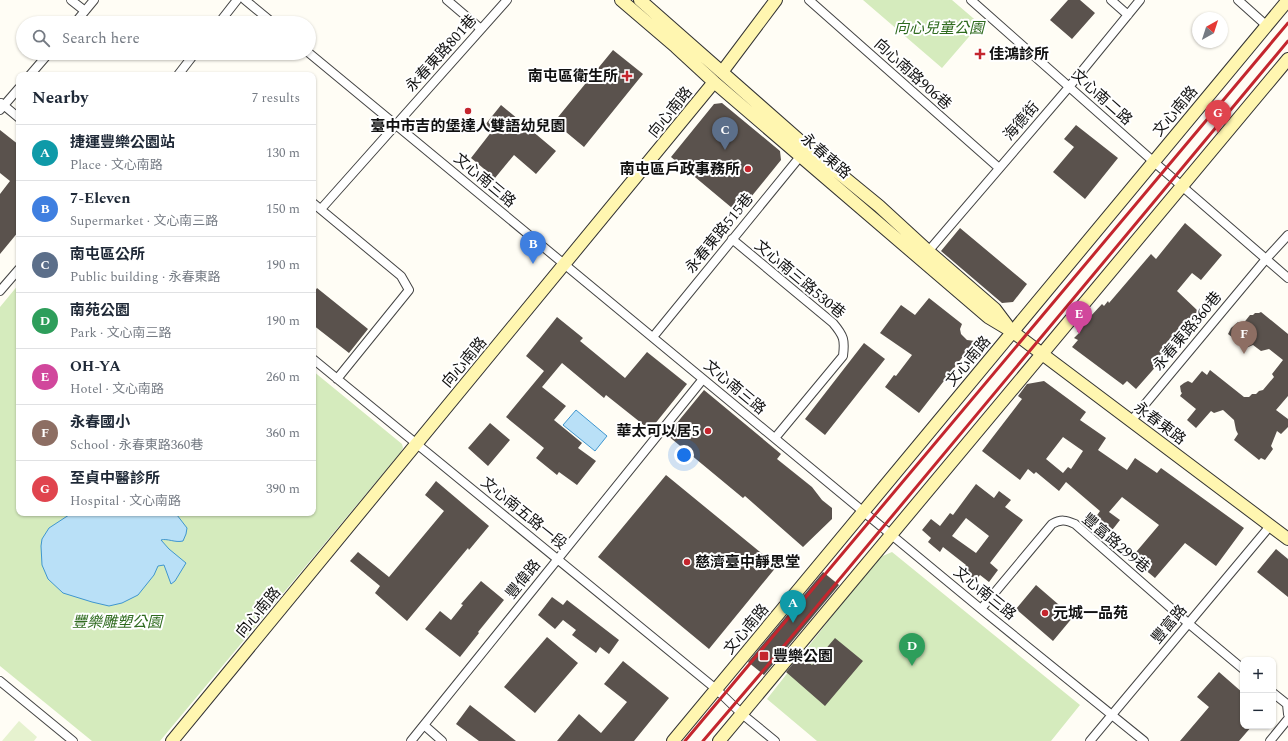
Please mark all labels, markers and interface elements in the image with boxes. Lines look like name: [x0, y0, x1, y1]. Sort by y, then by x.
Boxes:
street label: 永春東路801巷: [400, 9, 483, 97]
north arrow: [1192, 12, 1228, 48]
search box: [16, 16, 316, 60]
park label: 向心兒童公園: [894, 17, 986, 40]
icon: search: [30, 27, 52, 49]
text: Search here: [62, 27, 140, 50]
street label: 向心南路906巷: [869, 33, 957, 116]
place label: 佳鴻診所: [989, 43, 1049, 66]
marker: 佳鴻診所: [974, 48, 986, 60]
street label: 文心南二路: [1066, 64, 1137, 131]
place label: 南屯區衛生所: [528, 65, 618, 88]
marker: 南屯區衛生所: [621, 70, 633, 82]
street label: 文心南路: [1147, 81, 1203, 142]
street label: 向心南路: [643, 82, 698, 143]
text: Nearby: [32, 85, 88, 111]
text: 7 results: [252, 88, 300, 108]
street label: 海德街: [998, 97, 1045, 146]
pin: G: [1205, 100, 1231, 133]
marker: 臺中市吉的堡達人雙語幼兒園: [463, 106, 473, 116]
place label: 臺中市吉的堡達人雙語幼兒園: [370, 115, 566, 138]
pin: C: [712, 117, 738, 150]
street label: 永春東路: [795, 128, 856, 185]
text: 捷運豐樂公園站: [70, 131, 175, 154]
text: A: [40, 143, 50, 163]
text: 130 m: [266, 143, 300, 163]
street label: 文心南三路: [449, 147, 521, 213]
text: Place · 文心南路: [70, 155, 163, 175]
place label: 南屯區戶政事務所: [620, 158, 740, 181]
marker: 南屯區戶政事務所: [743, 164, 753, 174]
text: 7-Eleven: [70, 187, 130, 210]
street label: 永春東路515巷: [680, 188, 759, 278]
text: B: [40, 199, 50, 219]
text: 150 m: [266, 199, 300, 219]
text: Supermarket · 文心南三路: [70, 211, 218, 231]
pin: B: [520, 231, 546, 264]
street label: 文心南三路530巷: [749, 234, 850, 324]
text: 南屯區公所: [70, 243, 145, 266]
text: C: [40, 255, 50, 275]
text: 190 m: [266, 255, 300, 275]
text: Public building · 永春東路: [70, 267, 220, 287]
street label: 永春東路360巷: [1147, 287, 1228, 376]
text: 南苑公園: [70, 299, 130, 322]
pin: E: [1066, 301, 1092, 334]
text: D: [40, 311, 50, 331]
text: 190 m: [266, 311, 300, 331]
pin: F: [1231, 321, 1257, 354]
text: Park · 文心南三路: [70, 323, 172, 343]
street label: 文心南路: [940, 331, 996, 392]
street label: 向心南路: [436, 332, 492, 393]
street label: 文心南三路: [699, 354, 771, 420]
text: OH-YA: [70, 355, 121, 378]
text: E: [41, 367, 49, 387]
text: 260 m: [266, 367, 300, 387]
text: Hotel · 文心南路: [70, 379, 164, 399]
street label: 永春東路: [1129, 396, 1191, 451]
text: 永春國小: [70, 411, 130, 434]
place label: 華太可以居5: [617, 420, 700, 443]
text: F: [41, 423, 49, 443]
text: 360 m: [266, 423, 300, 443]
marker: 華太可以居5: [703, 426, 713, 436]
text: School · 永春東路360巷: [70, 435, 203, 455]
your location: [674, 445, 694, 465]
text: 至貞中醫診所: [70, 467, 160, 490]
street label: 文心南五路一段: [476, 471, 572, 555]
text: G: [40, 479, 50, 499]
text: 390 m: [266, 479, 300, 499]
text: Hospital · 文心南路: [70, 491, 181, 511]
street label: 豐富路299巷: [1077, 508, 1155, 579]
place label: 慈濟臺中靜思堂: [695, 551, 800, 574]
street label: 豐偉路: [500, 555, 546, 604]
marker: 慈濟臺中靜思堂: [682, 557, 692, 567]
street label: 文心南三路: [948, 561, 1021, 626]
street label: 向心南路: [230, 582, 286, 643]
pin: A: [780, 590, 806, 623]
street label: 文心南路: [718, 599, 774, 660]
street label: 豐富路: [1146, 600, 1193, 649]
place label: 元城一品苑: [1053, 602, 1128, 625]
marker: 元城一品苑: [1040, 608, 1050, 618]
park label: 豐樂雕塑公園: [72, 611, 164, 634]
pin: D: [899, 633, 925, 666]
place label: 豐樂公園: [773, 645, 833, 668]
marker: 豐樂公園: [758, 650, 770, 662]
map controls: [1240, 657, 1276, 729]
button: +: [1240, 657, 1276, 693]
button: −: [1240, 693, 1276, 729]

